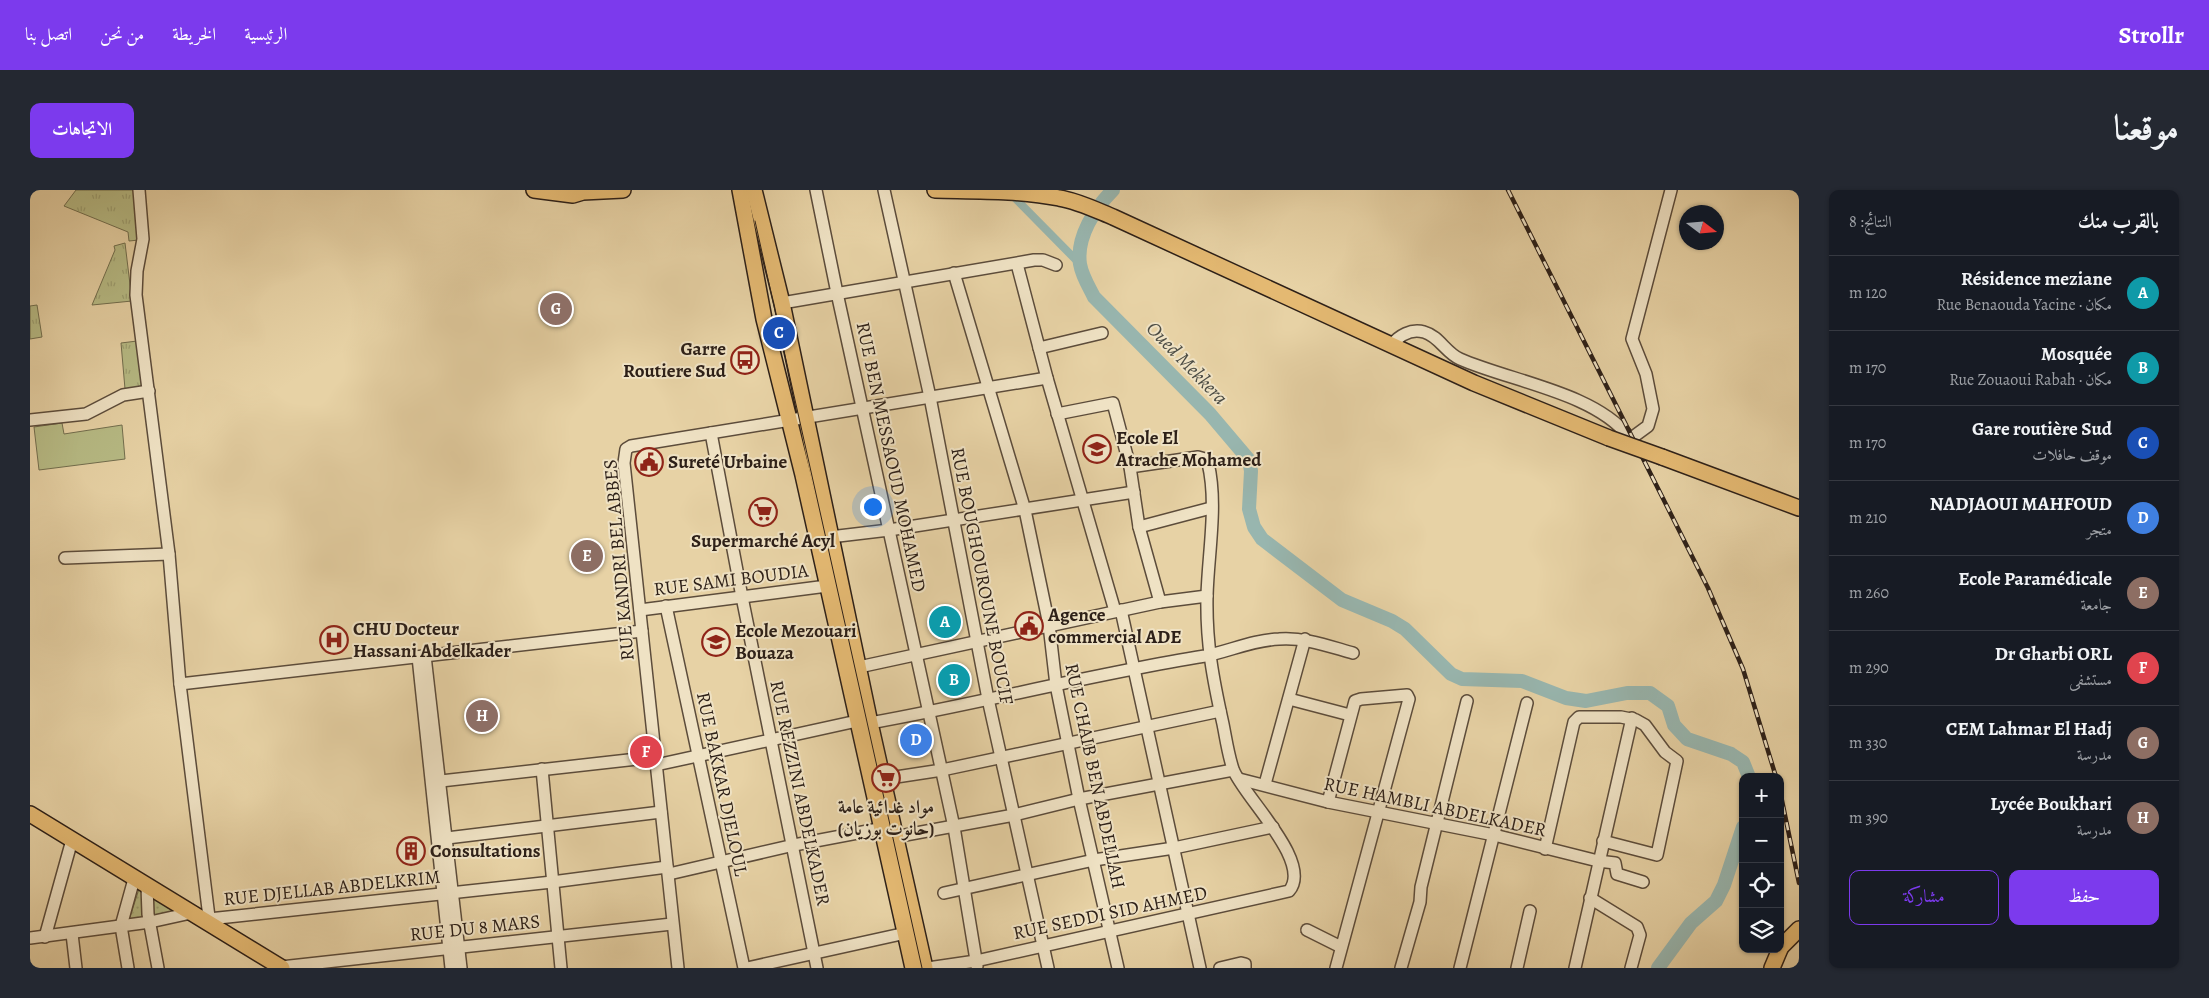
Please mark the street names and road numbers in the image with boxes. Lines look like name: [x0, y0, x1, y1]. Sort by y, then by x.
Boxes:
street label: RUE BEN MESSAOUD MOHAMED: [850, 319, 932, 595]
street label: RUE BOUGHOUROUNE BOUCIF: [946, 445, 1018, 707]
street label: RUE KANDRI BEL ABBES: [597, 458, 641, 662]
street label: RUE SAMI BOUDIA: [652, 558, 811, 602]
street label: RUE CHAIB BEN ABDELLAH: [1058, 661, 1132, 891]
street label: RUE REZZINI ABDELKADER: [763, 678, 837, 909]
street label: RUE BAKKAR DJELOUL: [690, 690, 754, 879]
street label: RUE HAMBLI ABDELKADER: [1321, 771, 1549, 843]
street label: RUE DJELLAB ABDELKRIM: [222, 864, 442, 912]
street label: RUE SEDDI SID AHMED: [1010, 880, 1210, 946]
street label: RUE DU 8 MARS: [408, 908, 542, 948]

